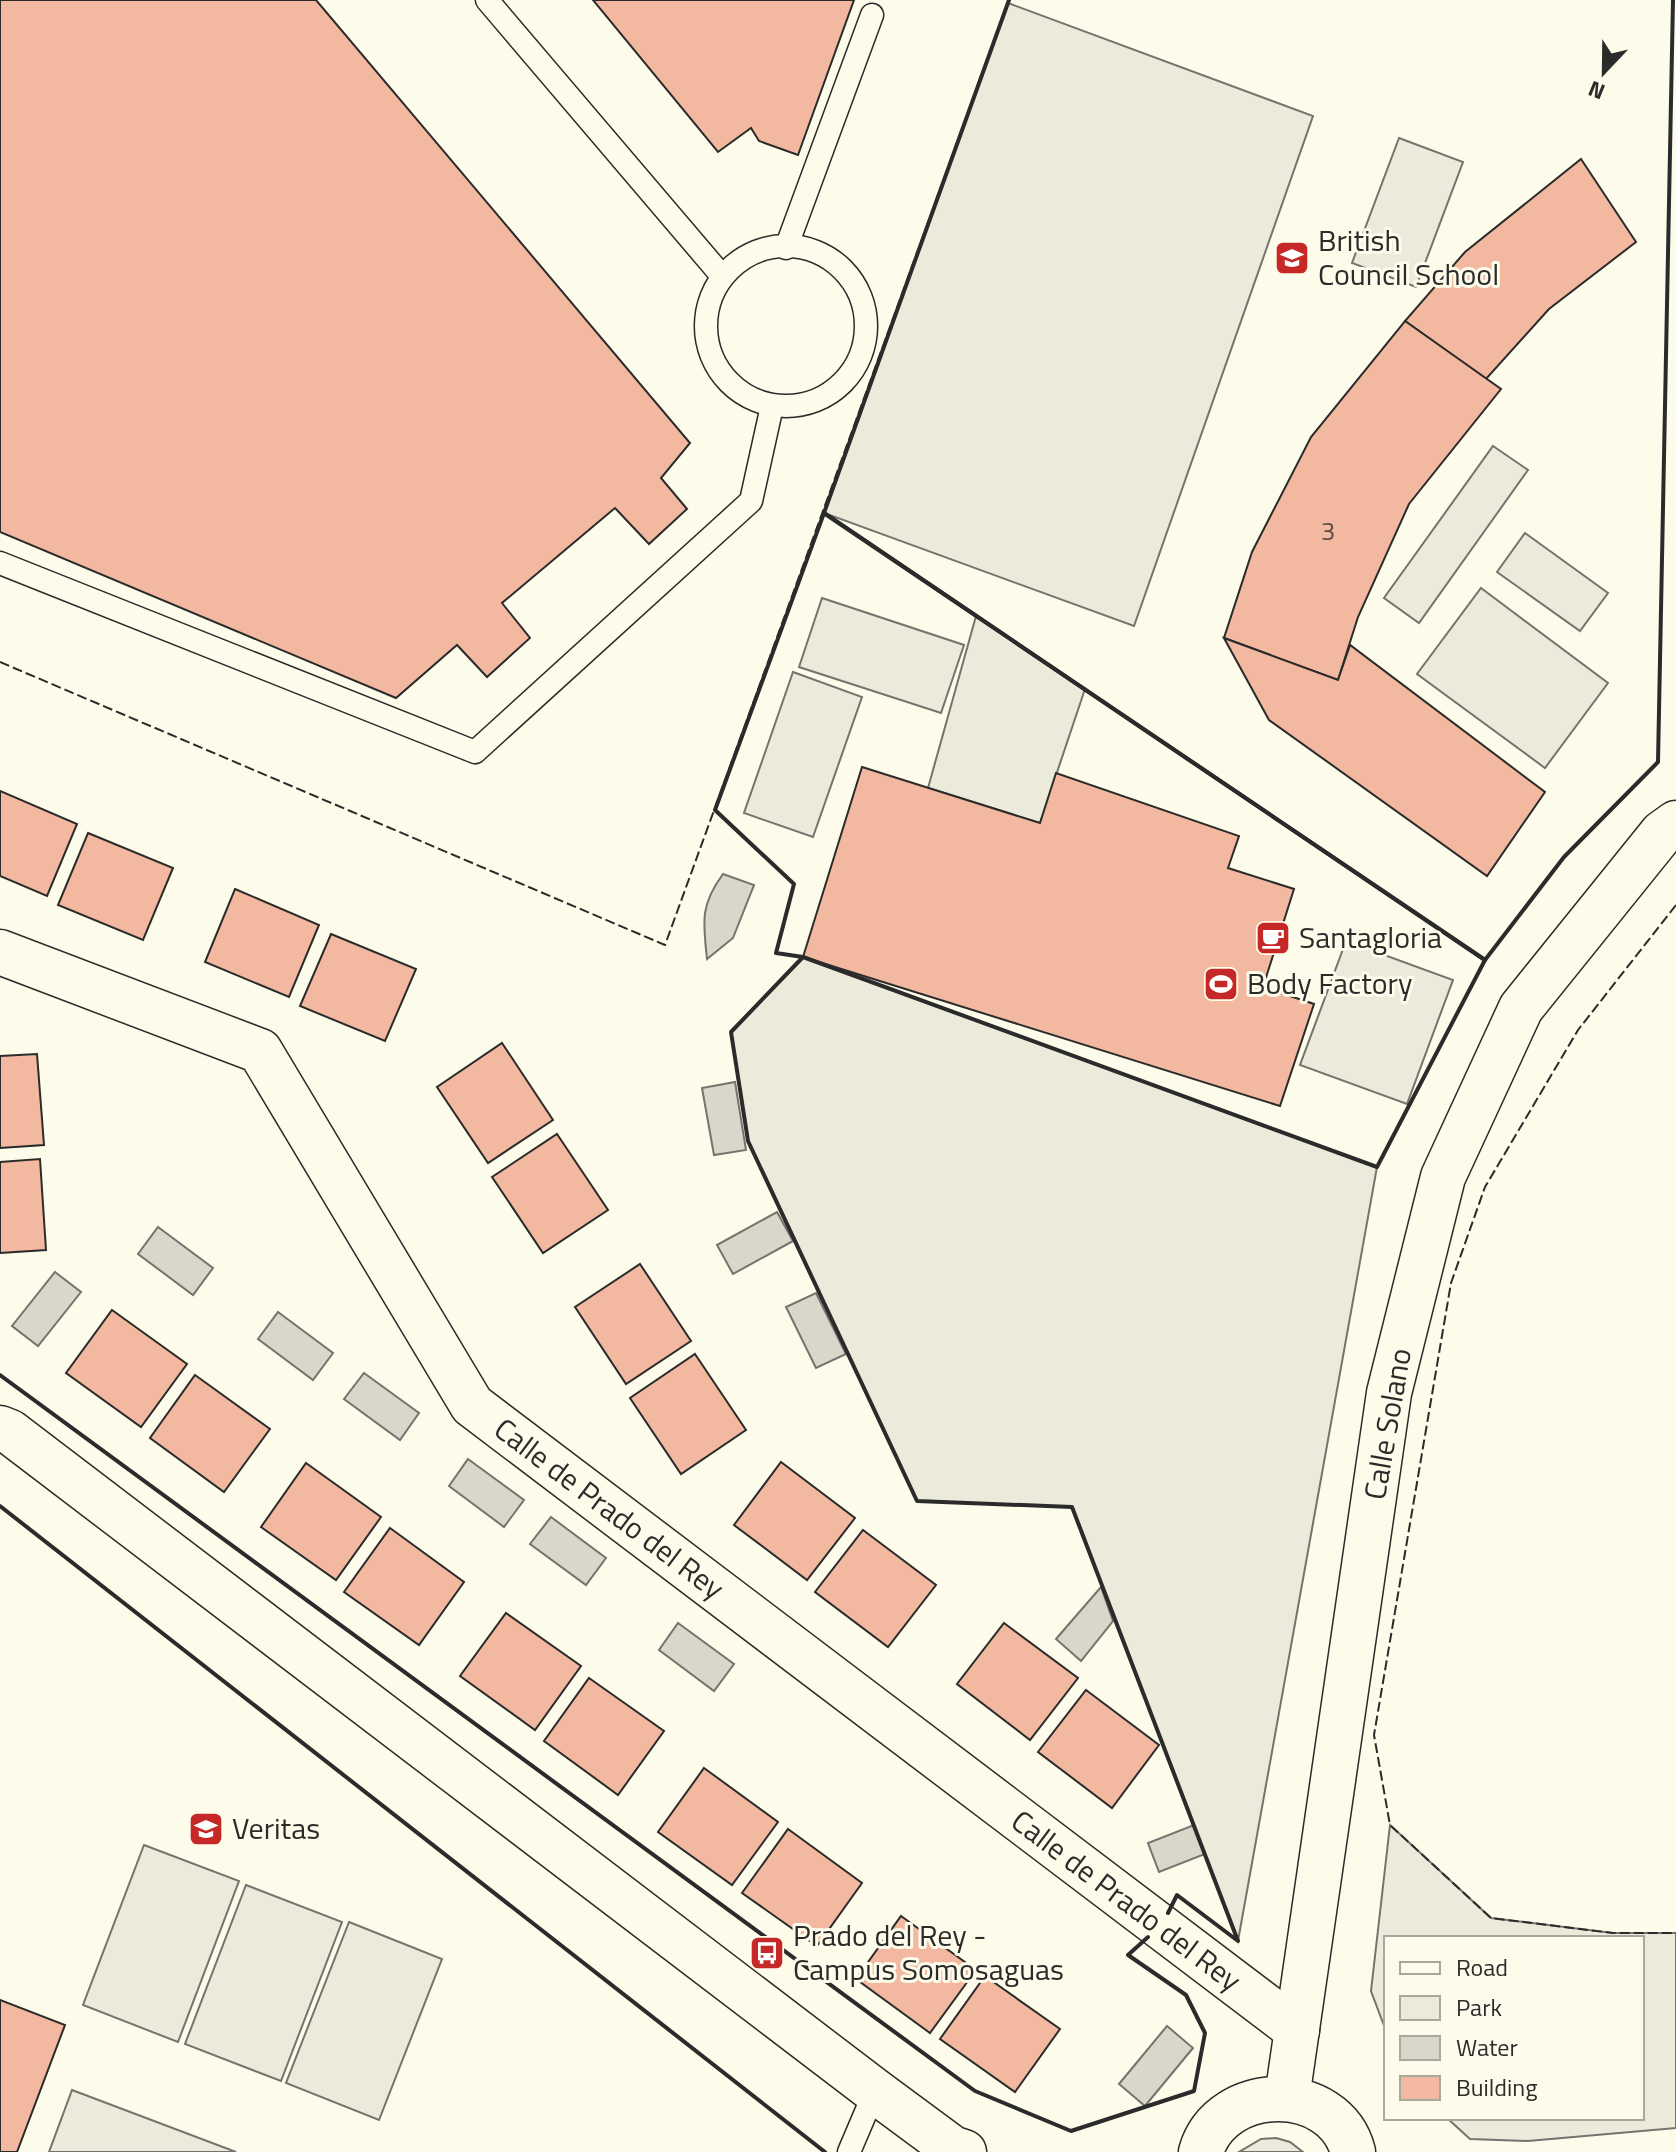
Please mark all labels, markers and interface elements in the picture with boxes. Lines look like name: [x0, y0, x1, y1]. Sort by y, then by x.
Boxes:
north arrow: [1564, 32, 1644, 112]
text: N: [1583, 72, 1610, 109]
place label: British Council School: [1318, 217, 1499, 297]
school or university icon: British Council School: [1273, 239, 1311, 277]
house number: 3: [1321, 511, 1335, 550]
place label: Santagloria: [1299, 914, 1442, 960]
cafe icon: Santagloria: [1254, 919, 1292, 957]
place label: Body Factory: [1247, 960, 1412, 1006]
sports icon: Body Factory: [1202, 965, 1240, 1003]
street label: Calle Solano: [1351, 1345, 1423, 1503]
street label: Calle de Prado del Rey: [485, 1406, 735, 1610]
street label: Calle de Prado del Rey: [1002, 1798, 1252, 2002]
place label: Veritas: [232, 1805, 320, 1851]
school or university icon: Veritas: [187, 1810, 225, 1848]
place label: Prado del Rey - Campus Somosaguas: [793, 1912, 1064, 1992]
bus stop icon: Prado del Rey - Campus Somosaguas: [748, 1934, 786, 1972]
legend: [1384, 1936, 1644, 2120]
text: Road: [1456, 1949, 1508, 1985]
text: Park: [1456, 1989, 1502, 2025]
text: Water: [1456, 2029, 1518, 2065]
text: Building: [1456, 2069, 1538, 2105]

